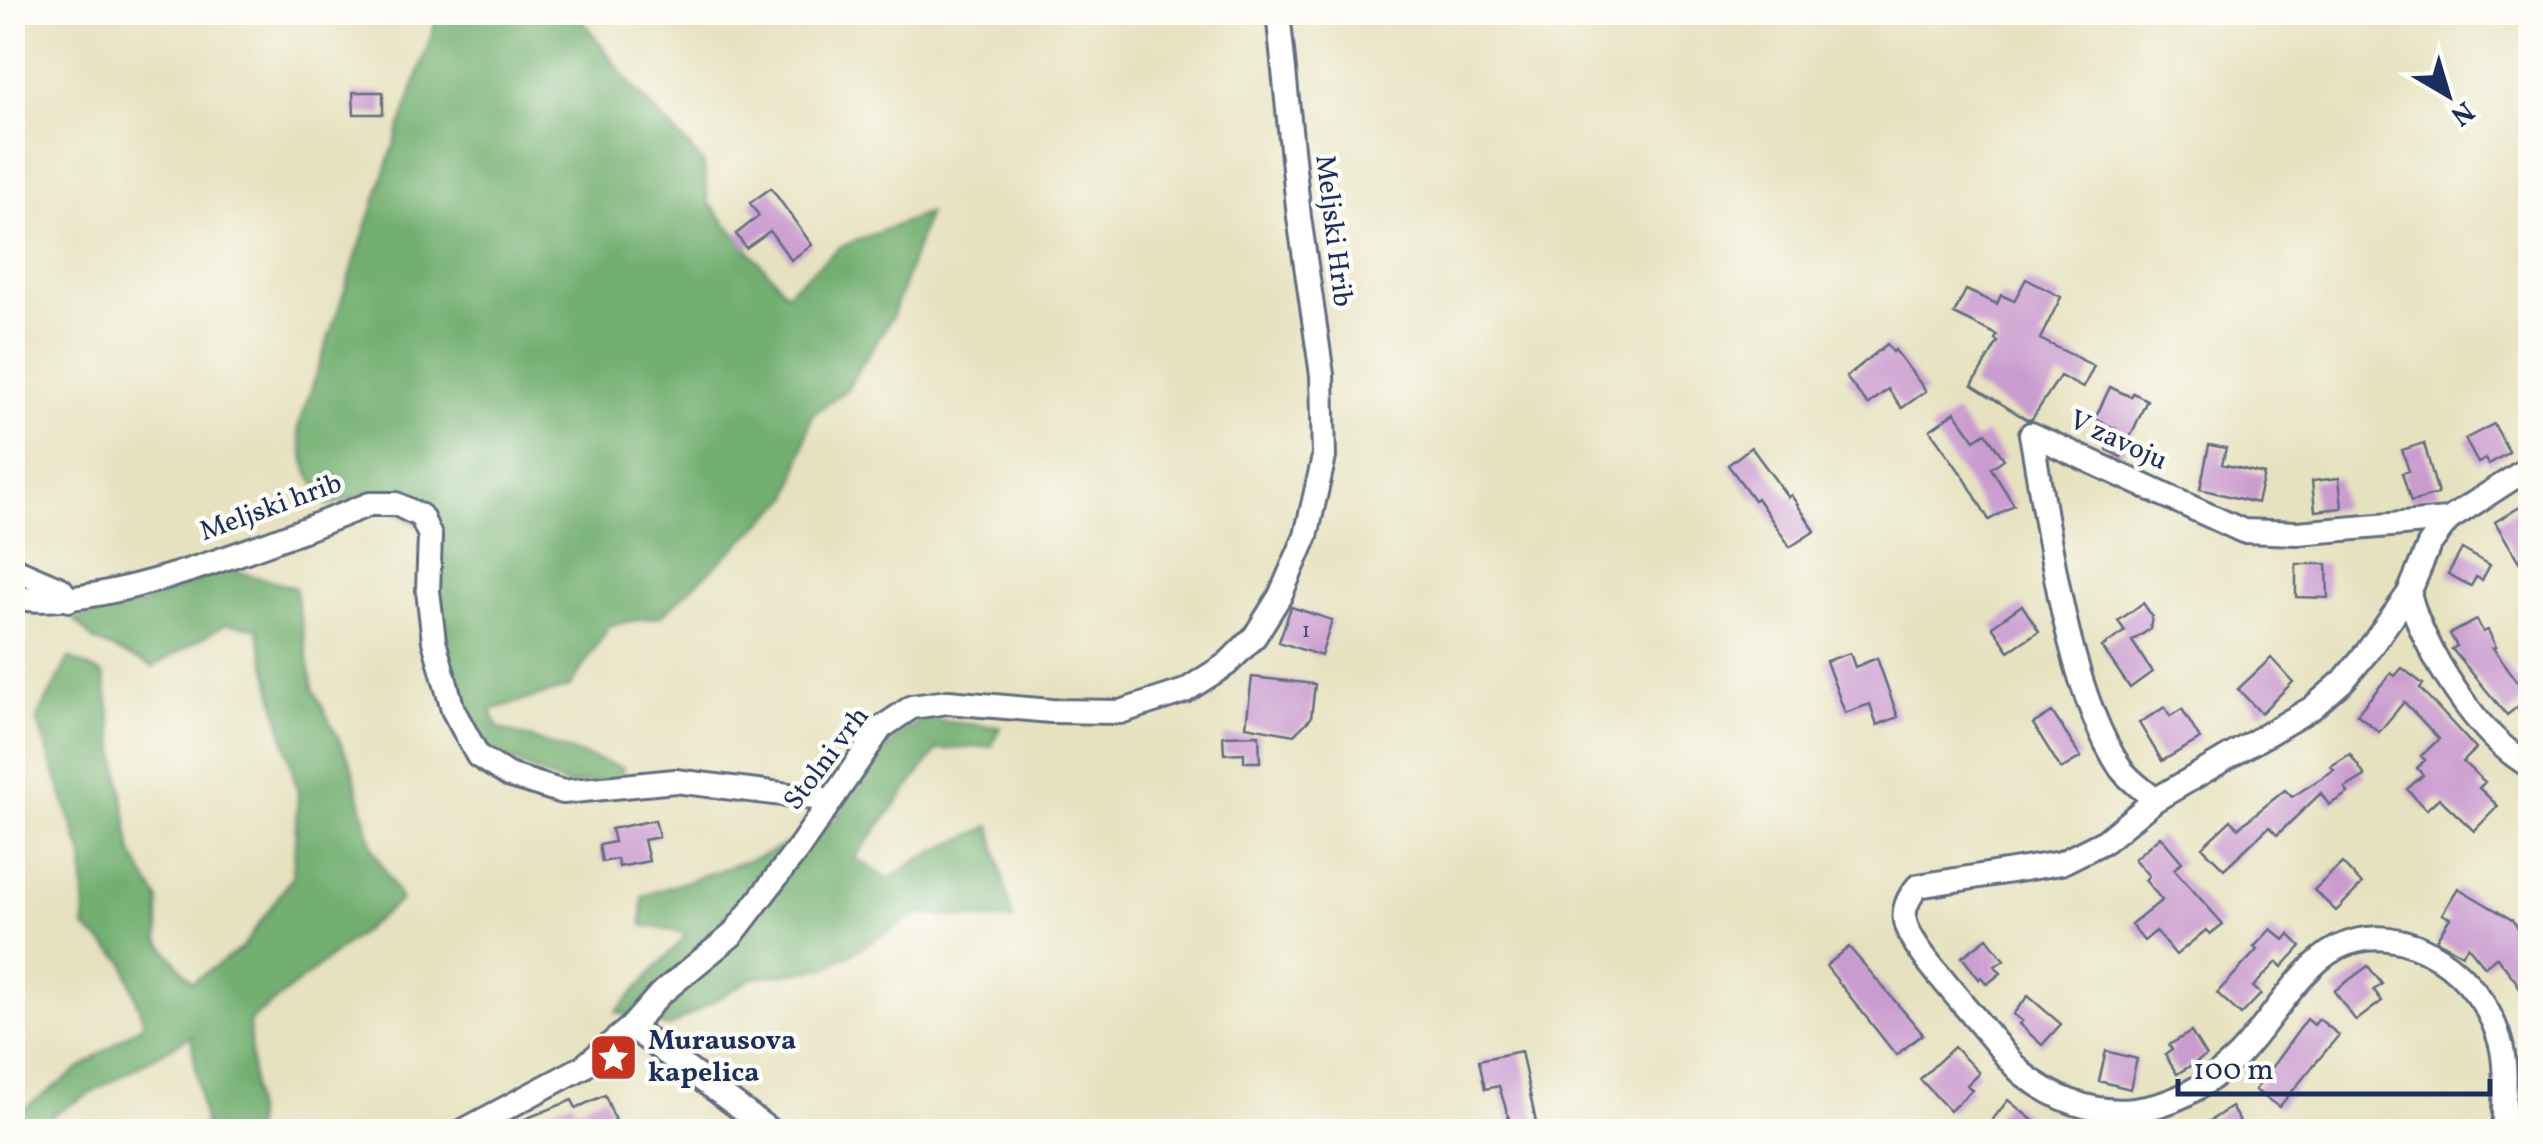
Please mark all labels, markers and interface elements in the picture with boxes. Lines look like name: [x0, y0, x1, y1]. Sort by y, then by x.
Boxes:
north arrow: [2398, 45, 2498, 145]
text: N: [2442, 91, 2482, 134]
street label: Meljski Hrib: [1304, 153, 1362, 309]
street label: V zavoju: [2063, 401, 2173, 481]
street label: Meljski hrib: [195, 464, 347, 552]
house number: 1: [1302, 616, 1310, 647]
street label: Stolni vrh: [775, 699, 879, 819]
place label: Murausova kapelica: [648, 1022, 796, 1093]
place icon: Murausova kapelica: [587, 1031, 639, 1083]
scale bar: [2178, 1034, 2490, 1096]
text: 100 m: [2193, 1050, 2274, 1092]

